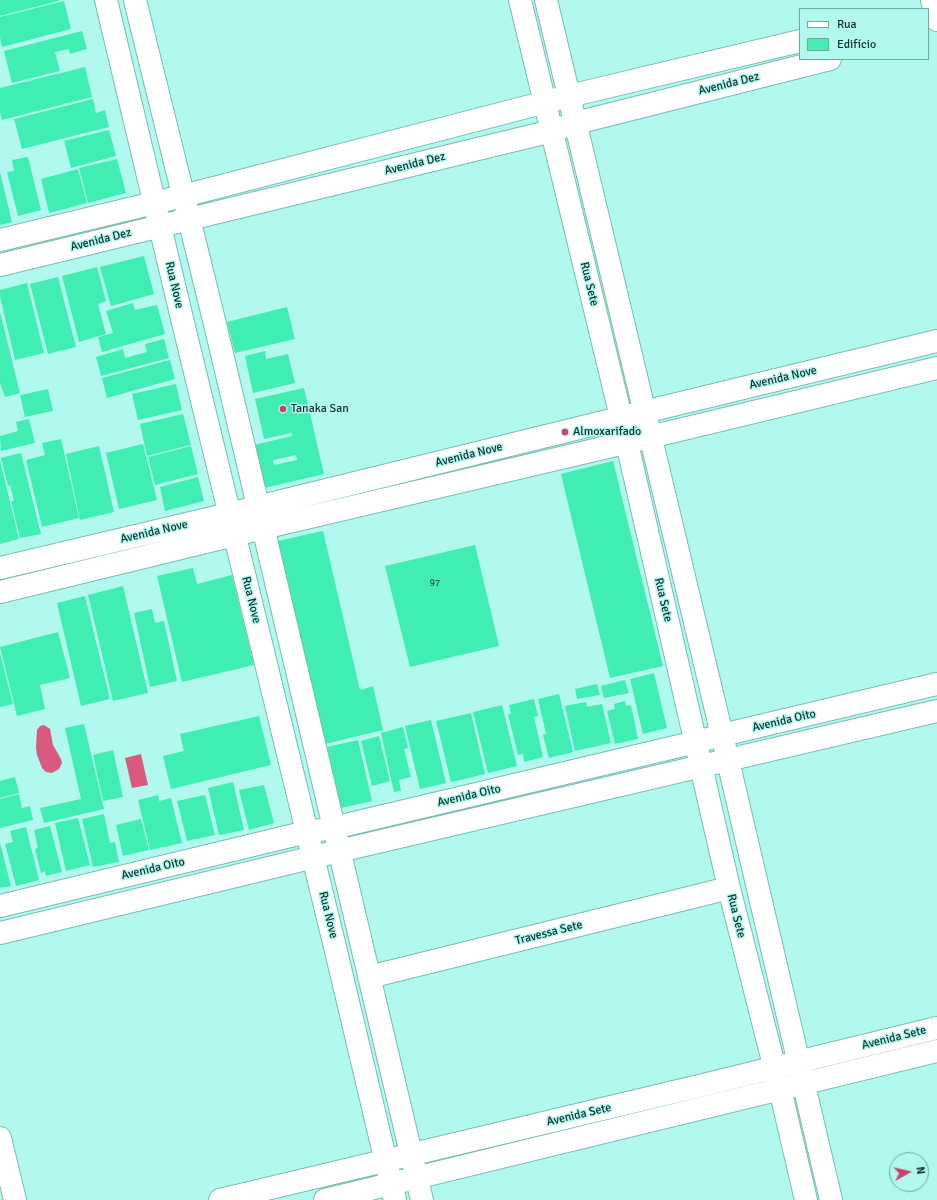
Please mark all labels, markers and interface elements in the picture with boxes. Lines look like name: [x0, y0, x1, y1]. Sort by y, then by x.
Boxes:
legend: [799, 8, 929, 60]
text: Rua: [837, 17, 857, 32]
text: Edifício: [837, 37, 876, 52]
street label: Avenida Dez: [697, 69, 761, 99]
street label: Avenida Dez: [383, 149, 447, 179]
street label: Avenida Dez: [69, 225, 133, 255]
street label: Rua Nove: [162, 260, 186, 310]
street label: Rua Sete: [577, 260, 601, 308]
street label: Avenida Nove: [748, 363, 818, 393]
place label: Tanaka San: [291, 402, 349, 416]
marker: Tanaka San: [278, 404, 288, 414]
place label: Almoxarifado: [573, 425, 641, 439]
marker: Almoxarifado: [560, 427, 570, 437]
street label: Avenida Nove: [434, 440, 504, 470]
street label: Avenida Nove: [119, 517, 189, 547]
street label: Rua Nove: [238, 575, 264, 625]
street label: Rua Sete: [651, 576, 675, 624]
house number: 97: [430, 577, 440, 589]
street label: Avenida Oito: [751, 707, 817, 735]
street label: Avenida Oito: [436, 782, 502, 810]
street label: Avenida Oito: [120, 855, 186, 883]
street label: Rua Nove: [315, 890, 341, 940]
street label: Rua Sete: [724, 892, 748, 940]
street label: Travessa Sete: [514, 918, 584, 948]
street label: Avenida Sete: [860, 1023, 928, 1053]
street label: Avenida Sete: [545, 1101, 613, 1129]
north arrow: [889, 1152, 929, 1192]
text: N: [913, 1166, 927, 1175]

